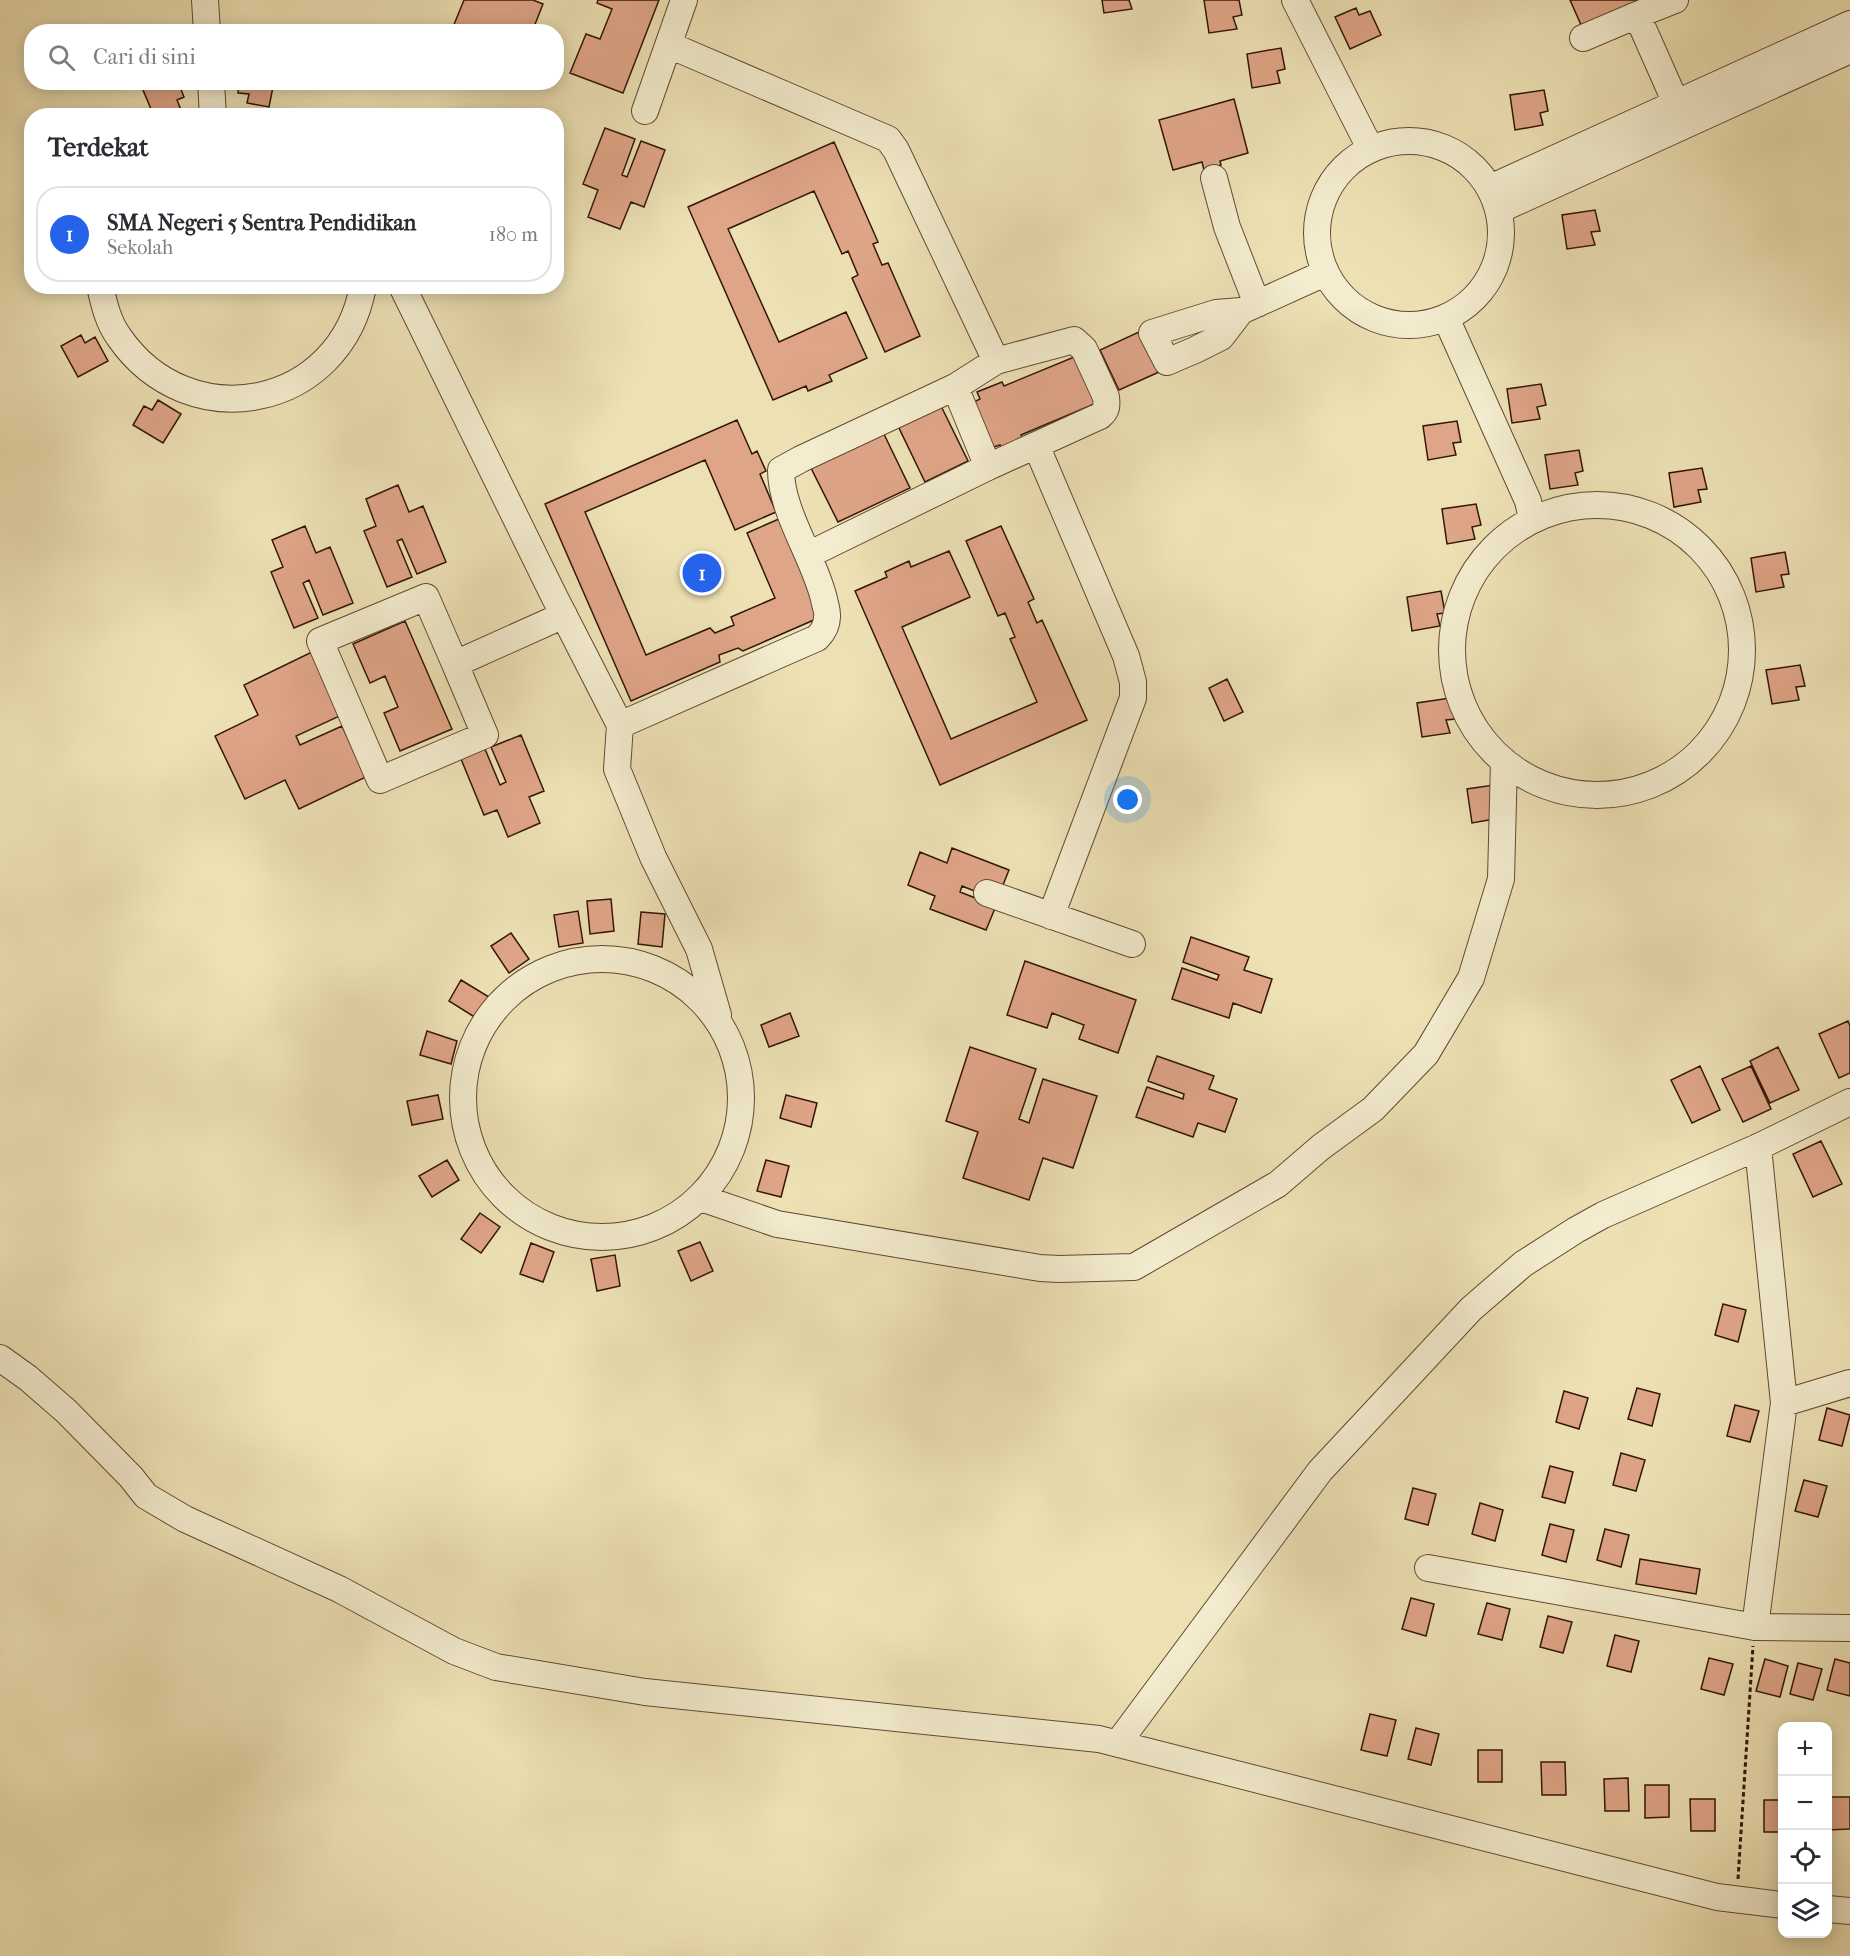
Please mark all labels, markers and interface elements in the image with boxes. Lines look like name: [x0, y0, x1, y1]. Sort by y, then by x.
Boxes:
search box: [24, 24, 564, 90]
icon: search: [45, 41, 78, 74]
text: Cari di sini: [93, 44, 196, 70]
text: Terdekat: [48, 132, 149, 163]
text: SMA Negeri 5 Sentra Pendidikan: [107, 210, 416, 236]
text: 1: [66, 223, 73, 246]
text: 180 m: [489, 223, 538, 246]
text: Sekolah: [107, 236, 173, 259]
pin: 1: [682, 550, 722, 596]
your location: [1113, 785, 1142, 814]
map controls: [1778, 1722, 1832, 1938]
button: +: [1778, 1722, 1832, 1776]
button: −: [1778, 1776, 1832, 1830]
button: locate: [1778, 1830, 1832, 1884]
button: layers: [1778, 1884, 1832, 1938]

